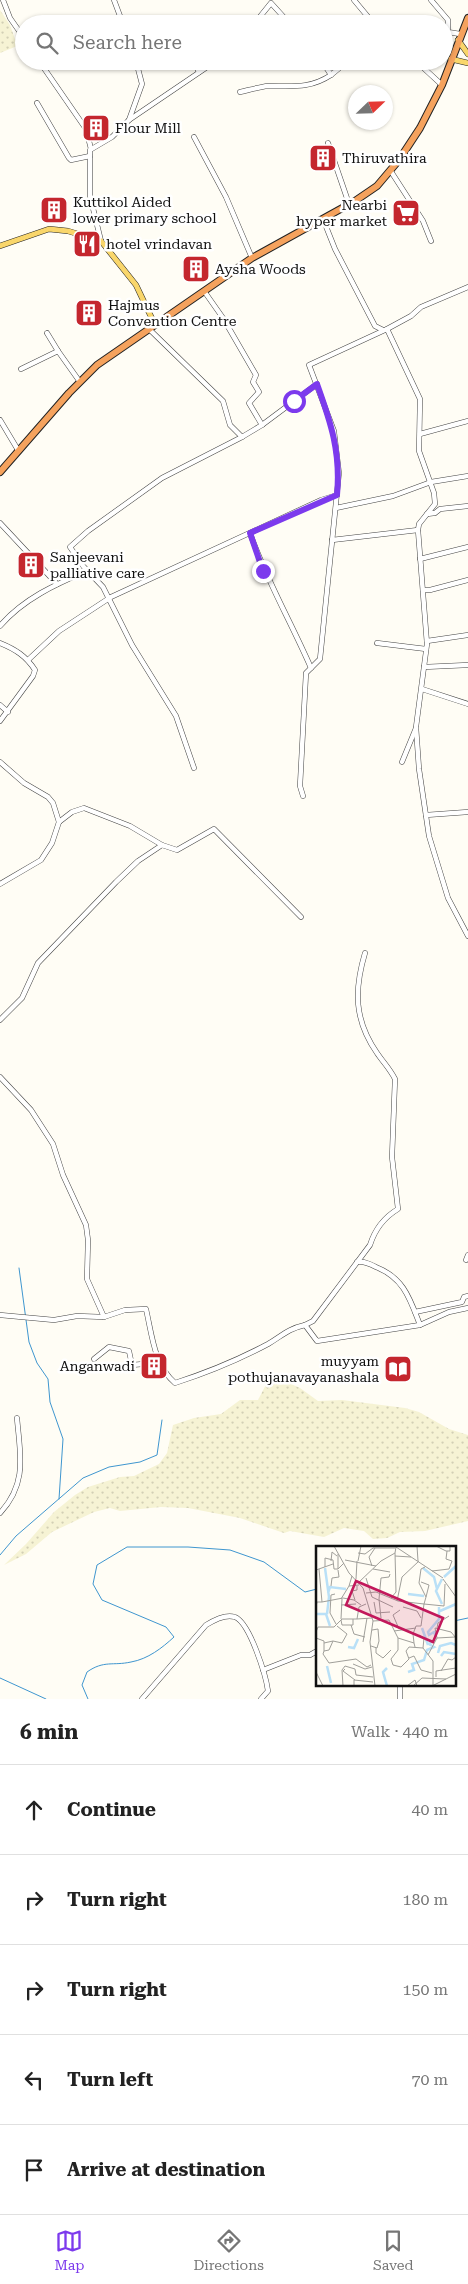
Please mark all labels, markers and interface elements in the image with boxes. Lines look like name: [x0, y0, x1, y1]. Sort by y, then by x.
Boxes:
search box: [15, 15, 453, 70]
icon: search: [33, 29, 61, 57]
text: Search here: [73, 31, 182, 54]
north arrow: [348, 85, 393, 130]
building icon: Flour Mill: [81, 113, 111, 143]
place label: Flour Mill: [115, 120, 181, 136]
building icon: Thiruvathira: [308, 143, 338, 173]
place label: Thiruvathira: [342, 150, 427, 166]
place label: Kuttikol Aided lower primary school: [73, 194, 217, 226]
building icon: Kuttikol Aided lower primary school: [39, 195, 69, 225]
place label: Nearbi hyper market: [296, 197, 388, 229]
supermarket icon: Nearbi hyper market: [391, 198, 421, 228]
restaurant icon: hotel vrindavan: [72, 229, 102, 259]
place label: hotel vrindavan: [106, 236, 212, 252]
building icon: Aysha Woods: [181, 254, 211, 284]
place label: Aysha Woods: [215, 261, 306, 277]
place label: Hajmus Convention Centre: [108, 297, 237, 329]
building icon: Hajmus Convention Centre: [74, 298, 104, 328]
route start: [283, 390, 306, 413]
place label: Sanjeevani palliative care: [50, 549, 145, 581]
building icon: Sanjeevani palliative care: [16, 550, 46, 580]
route end: [252, 560, 275, 583]
building icon: Anganwadi: [139, 1351, 169, 1381]
place label: muyyam pothujanavayanashala: [228, 1353, 379, 1385]
library icon: muyyam pothujanavayanashala: [383, 1354, 413, 1384]
place label: Anganwadi: [60, 1358, 136, 1374]
inset map: [316, 1546, 456, 1686]
text: 6 min: [20, 1720, 78, 1744]
text: Walk · 440 m: [351, 1722, 448, 1741]
icon: ahead: [20, 1796, 48, 1824]
text: Continue: [67, 1798, 156, 1821]
text: 40 m: [411, 1800, 448, 1819]
icon: right: [20, 1886, 48, 1914]
text: Turn right: [67, 1888, 167, 1911]
text: 180 m: [402, 1890, 448, 1909]
icon: right: [20, 1976, 48, 2004]
text: Turn right: [67, 1978, 167, 2001]
text: 150 m: [402, 1980, 448, 1999]
icon: left: [20, 2066, 48, 2094]
text: Turn left: [67, 2068, 153, 2091]
text: 70 m: [411, 2070, 448, 2089]
icon: arrive: [20, 2156, 48, 2184]
text: Arrive at destination: [67, 2158, 265, 2181]
tab: Map: [55, 2227, 84, 2273]
tab: Directions: [193, 2227, 264, 2273]
tab: Saved: [373, 2227, 414, 2273]

